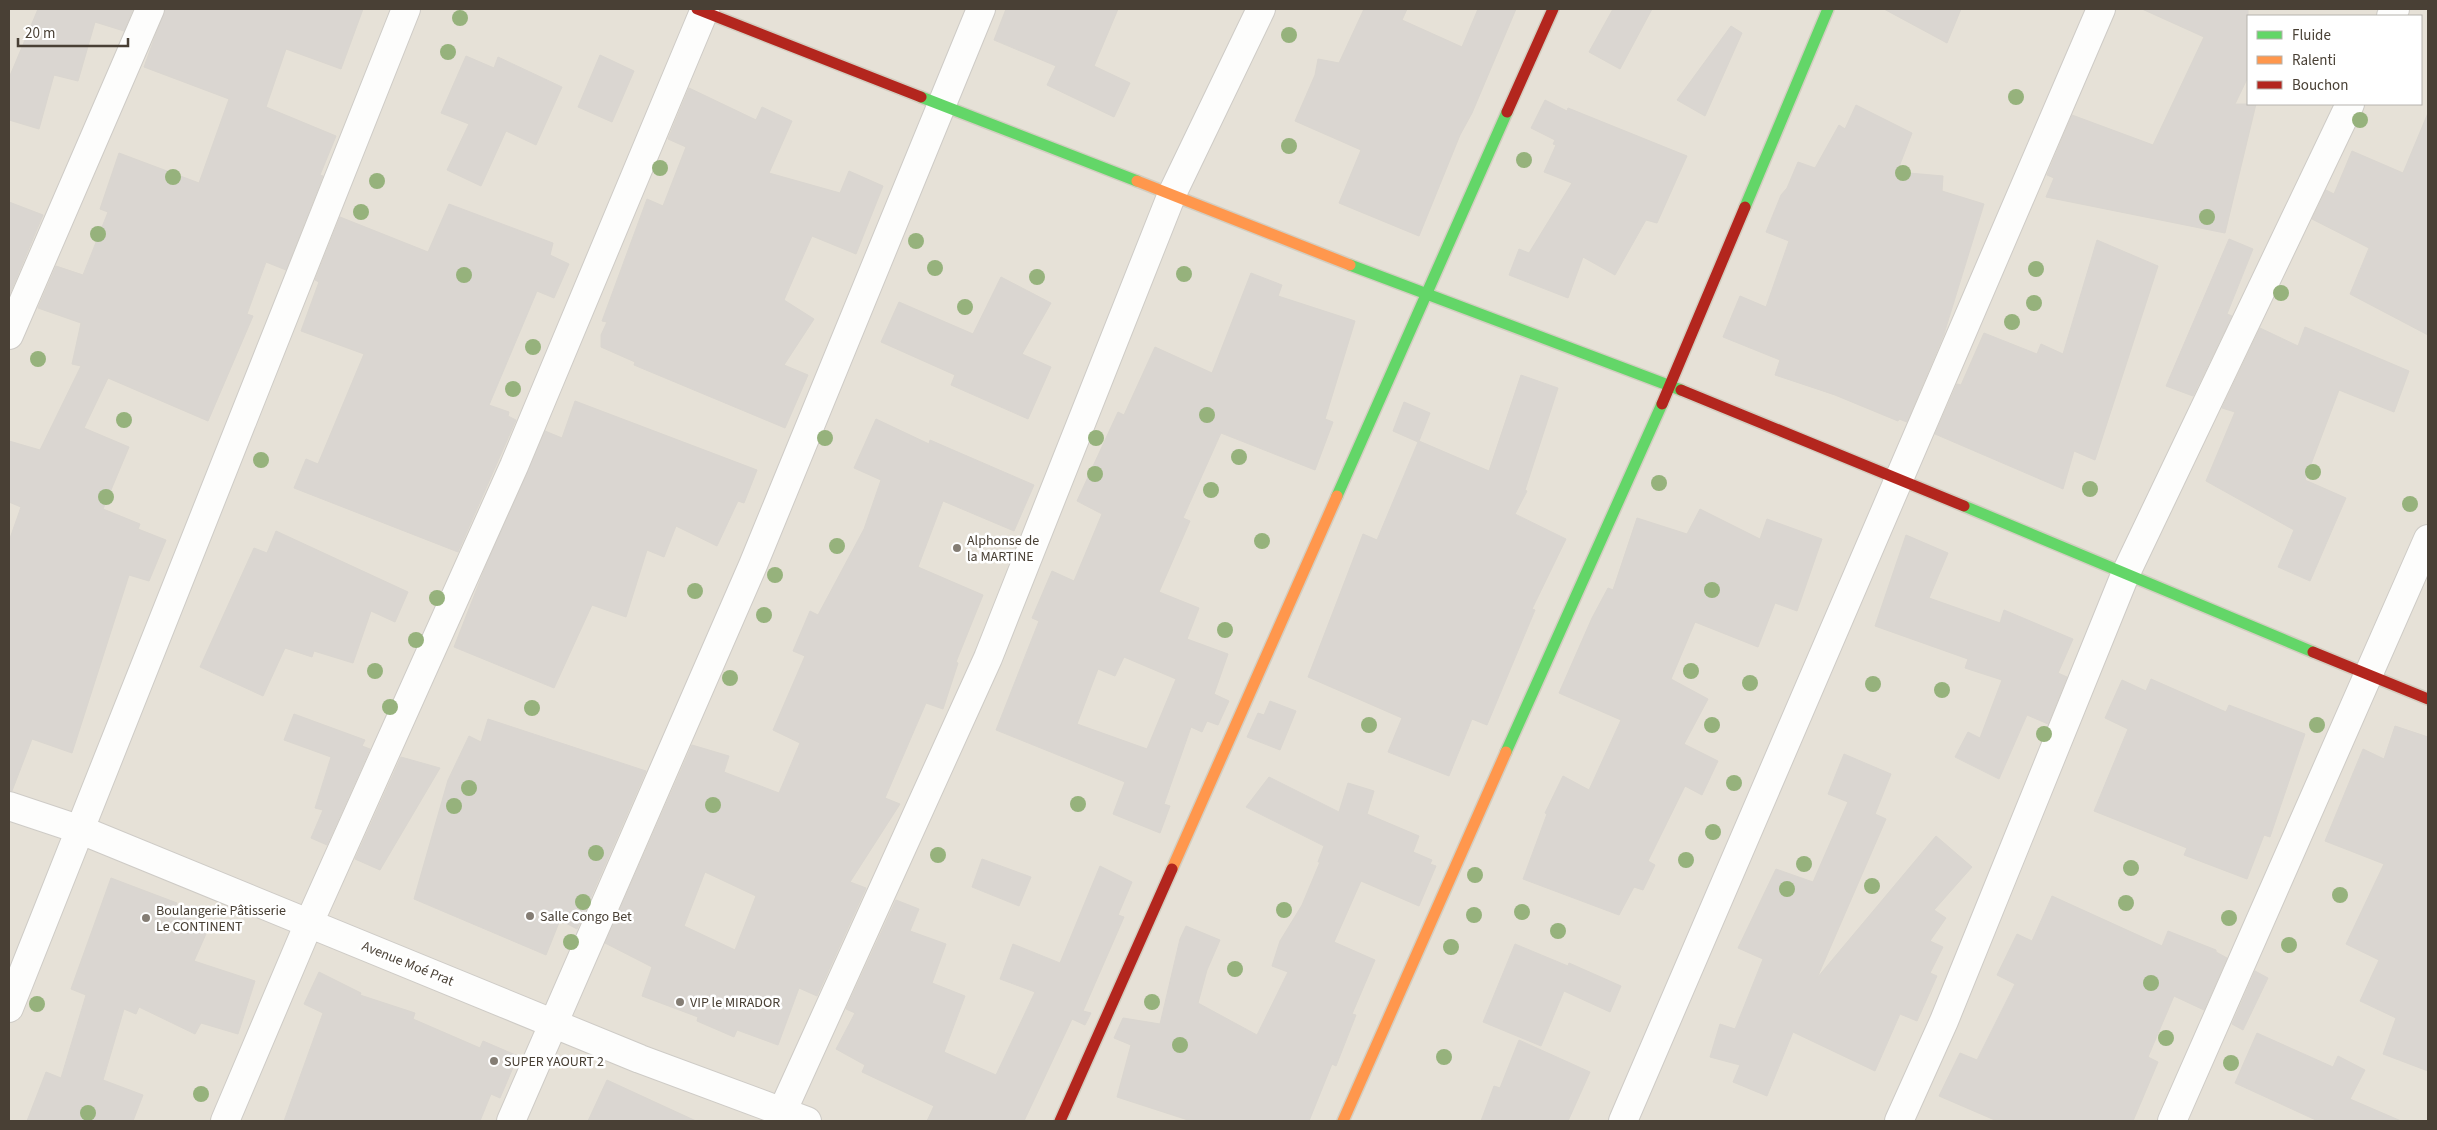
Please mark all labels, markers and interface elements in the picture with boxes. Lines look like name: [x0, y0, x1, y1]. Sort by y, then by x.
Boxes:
scale bar: [18, 15, 128, 47]
legend: [2247, 15, 2422, 105]
text: 20 m: [25, 23, 55, 44]
text: Fluide: [2292, 25, 2331, 46]
text: Ralenti: [2292, 50, 2336, 71]
text: Bouchon: [2292, 75, 2348, 96]
place label: Alphonse de la MARTINE: [967, 531, 1039, 567]
marker: Alphonse de la MARTINE: [951, 542, 963, 554]
place label: Boulangerie Pâtisserie Le CONTINENT: [156, 901, 286, 937]
place label: Salle Congo Bet: [540, 907, 632, 927]
marker: Salle Congo Bet: [524, 910, 536, 922]
marker: Boulangerie Pâtisserie Le CONTINENT: [140, 912, 152, 924]
street label: Avenue Moé Prat: [359, 936, 457, 992]
place label: VIP le MIRADOR: [690, 993, 780, 1013]
marker: VIP le MIRADOR: [674, 996, 686, 1008]
place label: SUPER YAOURT 2: [504, 1052, 604, 1072]
marker: SUPER YAOURT 2: [488, 1055, 500, 1067]

